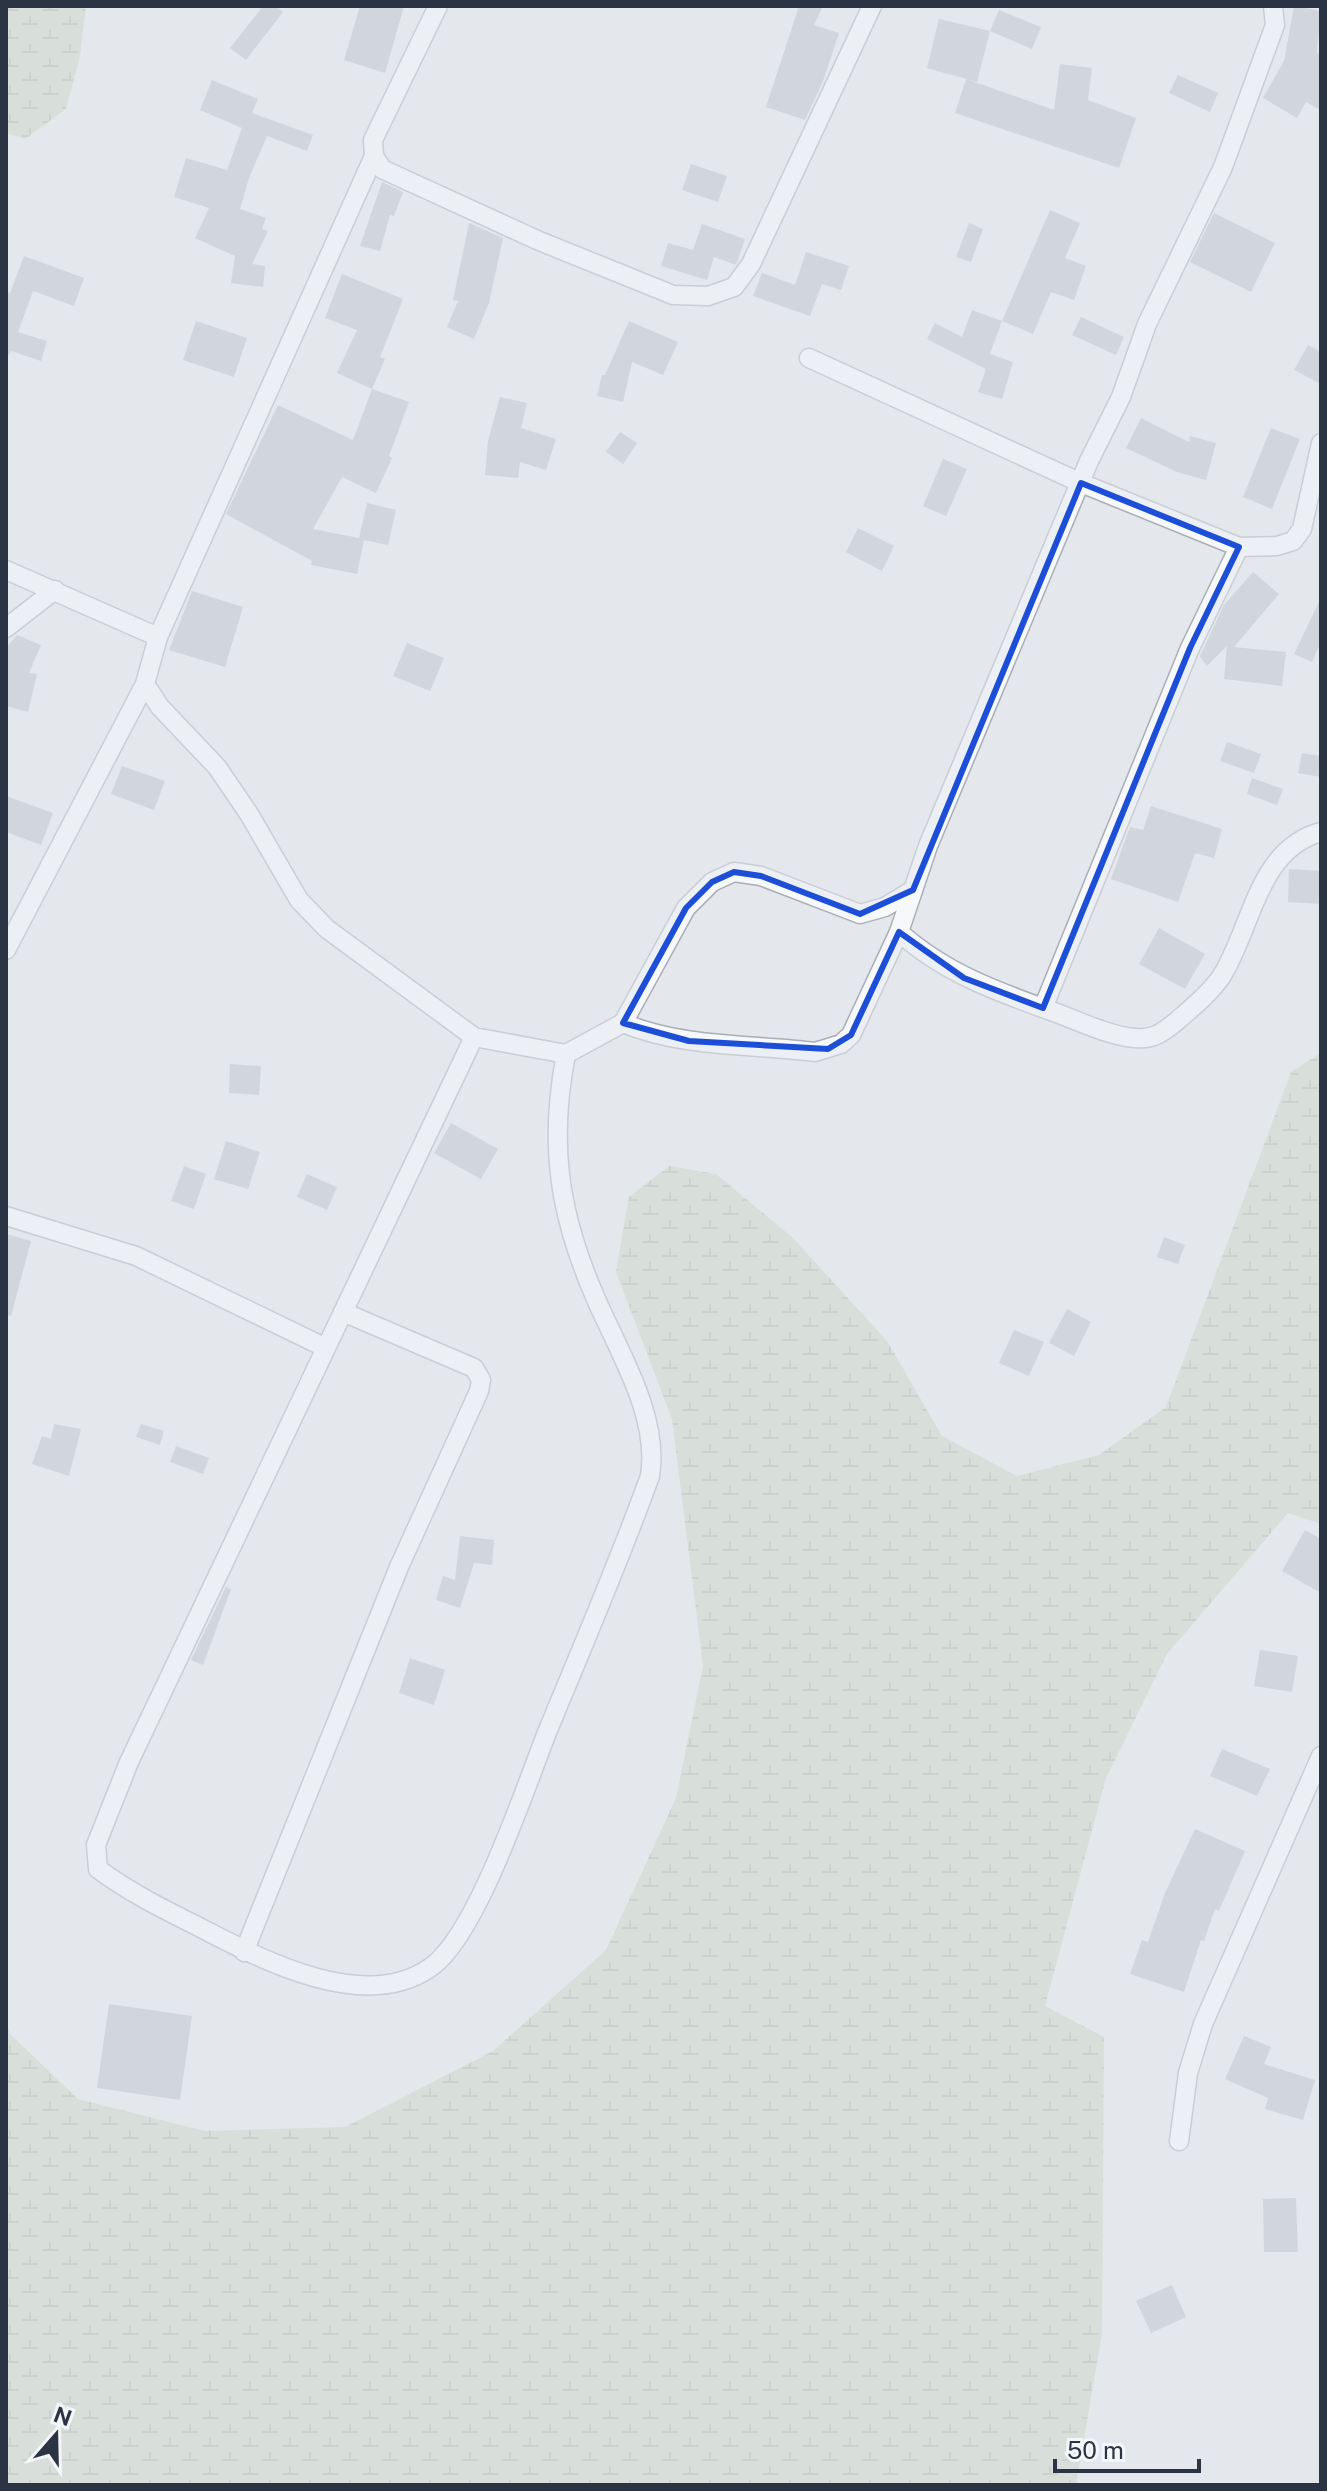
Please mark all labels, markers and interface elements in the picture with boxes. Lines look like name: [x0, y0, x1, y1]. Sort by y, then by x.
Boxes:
north arrow: [16, 2395, 96, 2475]
text: N: [50, 2401, 75, 2431]
scale bar: [1055, 2423, 1199, 2473]
text: 50 m: [1067, 2436, 1124, 2464]

